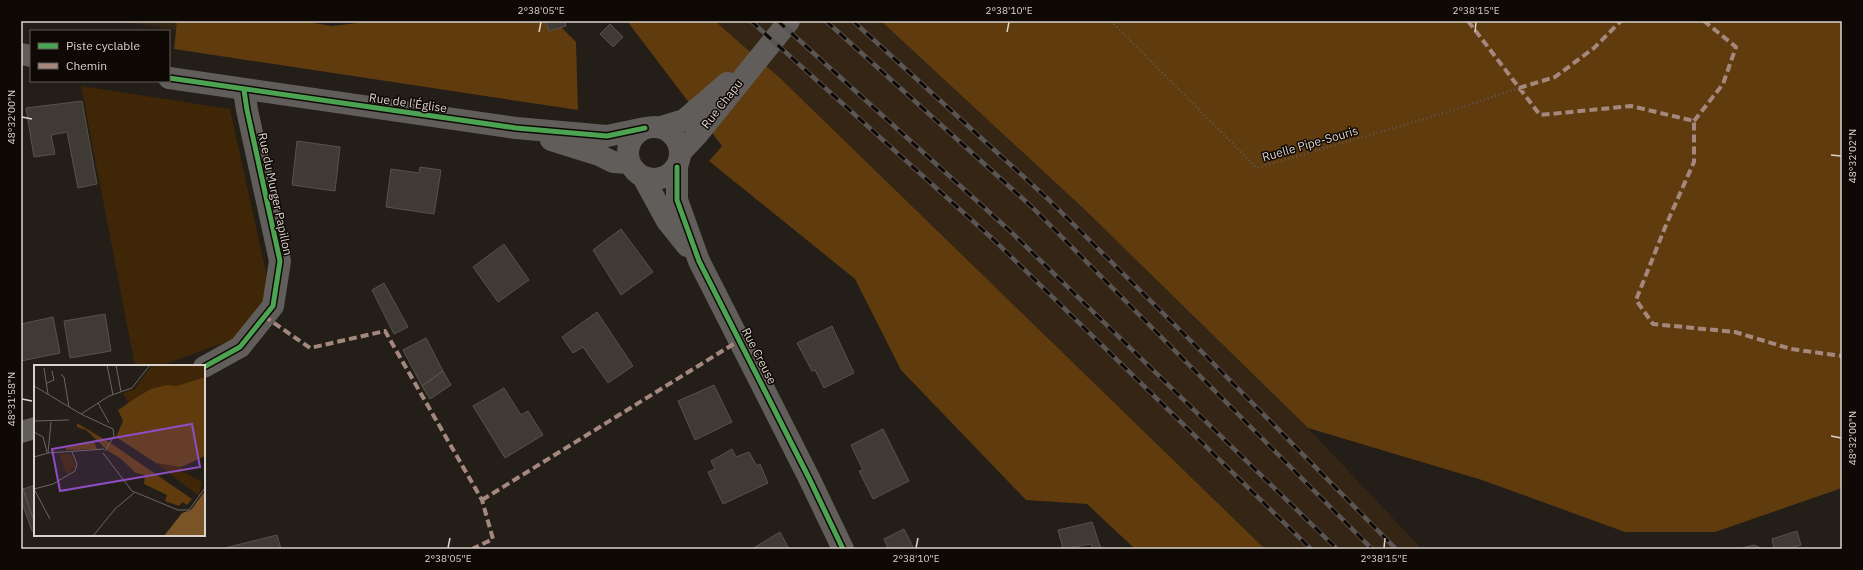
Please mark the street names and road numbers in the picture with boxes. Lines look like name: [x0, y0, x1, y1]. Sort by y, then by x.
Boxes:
street label: Rue Chapu: [698, 76, 745, 131]
street label: Rue de l'Église: [368, 90, 448, 115]
street label: Ruelle Pipe-Souris: [1260, 123, 1360, 164]
street label: Rue du Murger Papillon: [255, 131, 296, 257]
street label: Rue Creuse: [739, 325, 780, 387]

